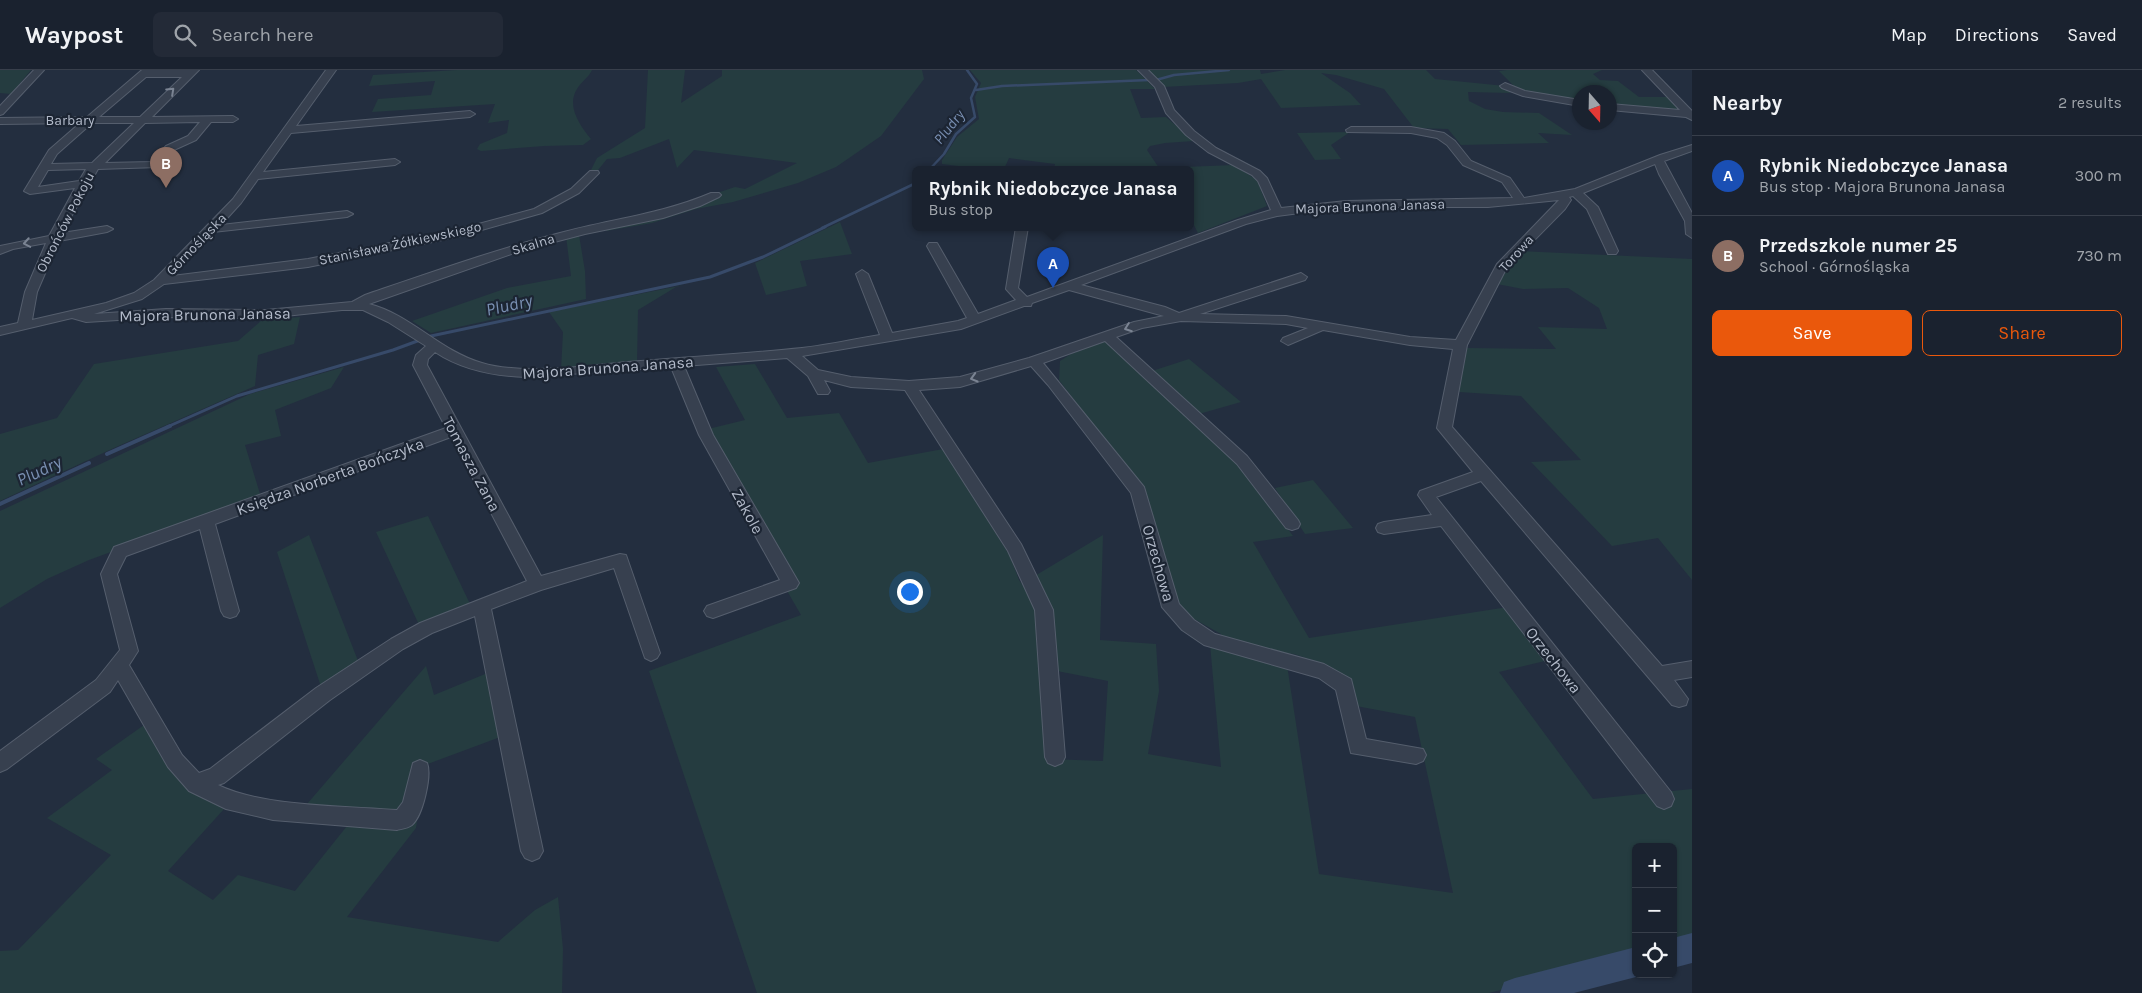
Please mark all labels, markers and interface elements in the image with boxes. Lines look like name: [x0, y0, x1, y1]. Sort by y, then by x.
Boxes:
search box: [153, 12, 503, 57]
text: Waypost: [25, 21, 123, 49]
icon: search: [171, 21, 199, 49]
text: Search here: [211, 24, 313, 46]
text: Map: [1891, 24, 1927, 46]
text: Directions: [1955, 24, 2039, 46]
text: Saved: [2067, 24, 2117, 46]
north arrow: [1572, 85, 1617, 130]
one-way arrow: [166, 88, 175, 97]
text: Nearby: [1712, 91, 1782, 115]
text: 2 results: [2058, 93, 2122, 112]
water label: Pludry: [930, 106, 969, 148]
street label: Barbary: [45, 112, 95, 129]
pin: B: [150, 147, 182, 188]
text: Rybnik Niedobczyce Janasa: [1759, 155, 2008, 177]
popup: [912, 166, 1194, 231]
text: A: [1723, 166, 1733, 185]
text: 300 m: [2075, 166, 2122, 185]
street label: Obrońców Pokoju: [33, 169, 98, 275]
text: Bus stop · Majora Brunona Janasa: [1759, 177, 2005, 196]
text: Rybnik Niedobczyce Janasa: [928, 178, 1178, 200]
street label: Majora Brunona Janasa: [1295, 195, 1445, 218]
text: Bus stop: [928, 200, 993, 219]
street label: Górnośląska: [163, 210, 230, 279]
street label: Stanisława Żółkiewskiego: [317, 218, 483, 269]
street label: Skalna: [510, 230, 557, 259]
street label: Torowa: [1495, 231, 1537, 275]
text: Przedszkole numer 25: [1759, 235, 1957, 257]
one-way arrow: [22, 237, 31, 248]
text: B: [1723, 246, 1733, 265]
text: 730 m: [2077, 246, 2122, 265]
pin: A: [1037, 247, 1069, 288]
text: School · Górnośląska: [1759, 257, 1910, 276]
water label: Pludry: [484, 289, 535, 321]
street label: Majora Brunona Janasa: [119, 304, 291, 325]
button: Save: [1712, 310, 1912, 356]
button: Share: [1922, 310, 2122, 356]
one-way arrow: [1125, 322, 1133, 332]
street label: Majora Brunona Janasa: [522, 352, 694, 383]
one-way arrow: [970, 372, 978, 382]
street label: Tomasza Zana: [439, 414, 505, 515]
street label: Księdza Norberta Bończyka: [234, 434, 426, 519]
water label: Pludry: [13, 451, 66, 491]
street label: Zakole: [727, 485, 768, 537]
street label: Orzechowa: [1139, 523, 1179, 604]
your location: [897, 579, 923, 605]
street label: Orzechowa: [1522, 623, 1585, 697]
map controls: [1632, 843, 1677, 978]
button: +: [1632, 843, 1677, 888]
button: −: [1632, 888, 1677, 933]
button: locate: [1632, 933, 1677, 978]

